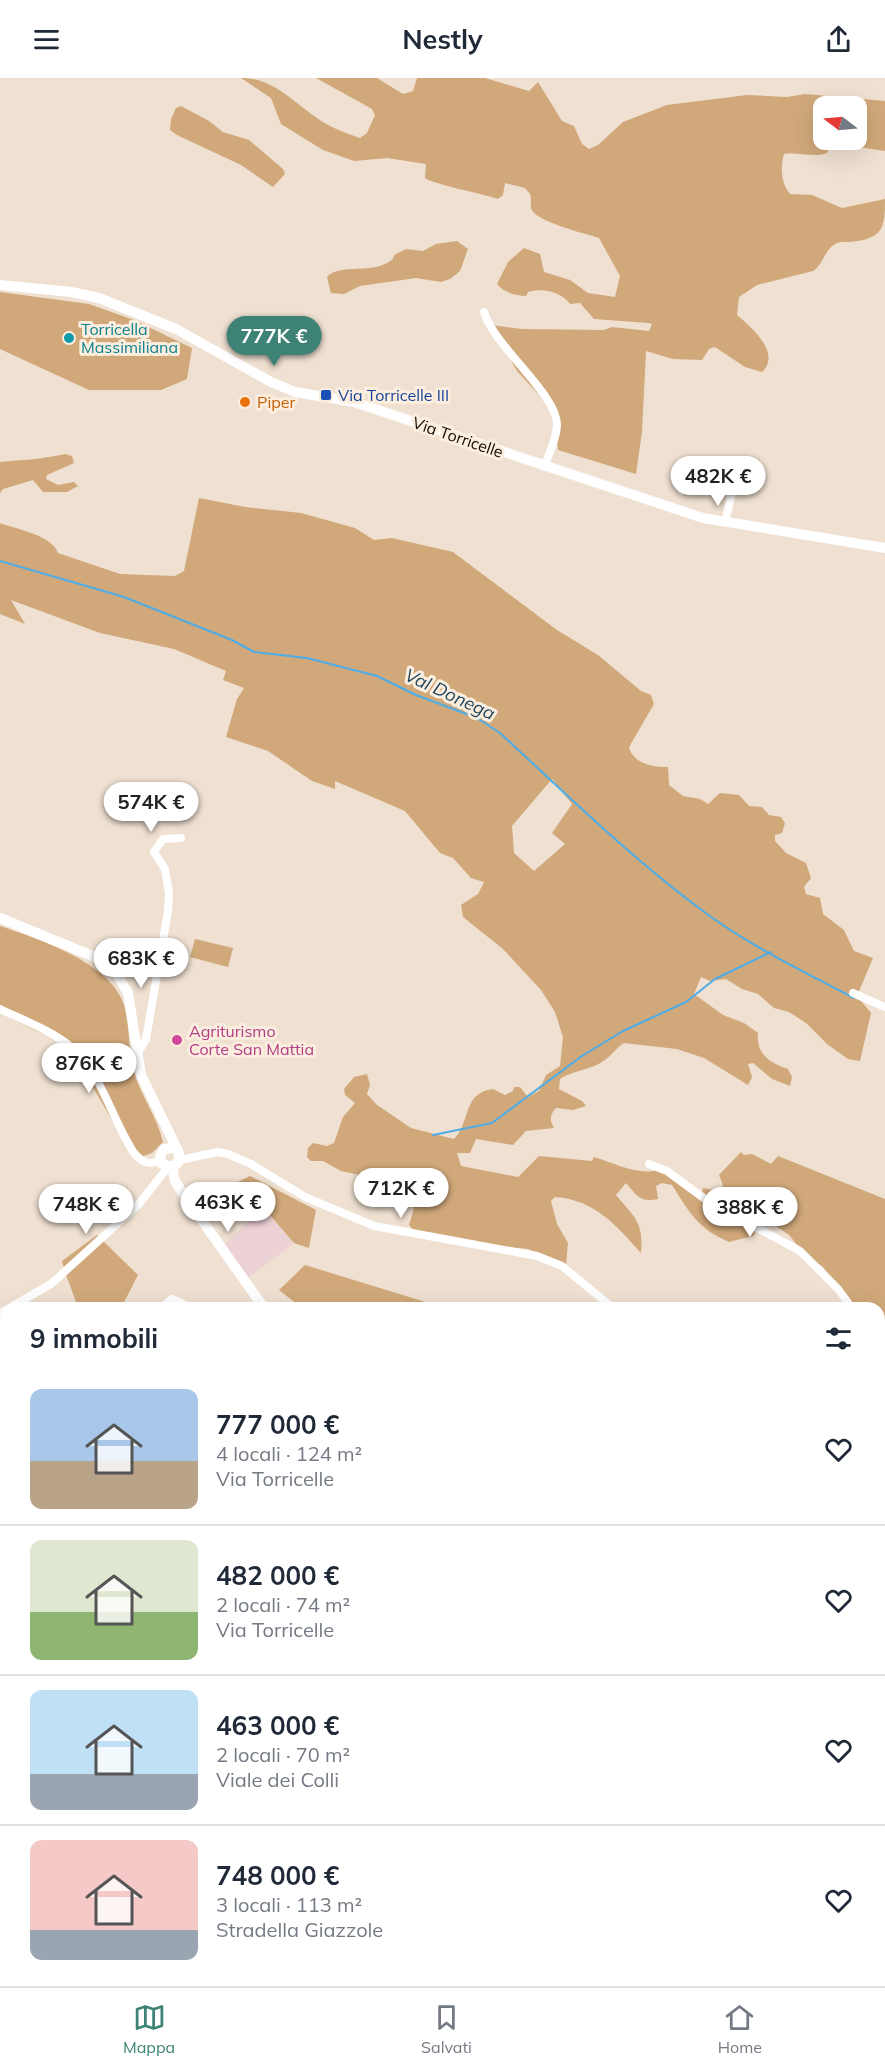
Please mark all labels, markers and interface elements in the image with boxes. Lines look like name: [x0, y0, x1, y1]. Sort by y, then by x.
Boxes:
text: Nestly: [402, 22, 483, 56]
icon: menu: [30, 23, 63, 56]
icon: share: [822, 23, 855, 56]
north arrow: [813, 96, 867, 150]
map controls: [813, 96, 867, 150]
pin: 777K €: [225, 316, 323, 367]
place label: Torricella Massimiliana: [81, 319, 178, 357]
text: 777K €: [241, 323, 307, 348]
marker: Torricella Massimiliana: [62, 331, 76, 345]
place label: Via Torricelle III: [338, 385, 449, 405]
marker: Via Torricelle III: [319, 388, 333, 402]
place label: Piper: [257, 392, 296, 412]
marker: Piper: [238, 395, 252, 409]
street label: Via Torricelle: [410, 412, 506, 462]
pin: 482K €: [669, 456, 767, 507]
text: 482K €: [685, 463, 751, 488]
water label: Val Donega: [401, 663, 499, 725]
pin: 574K €: [102, 782, 200, 833]
text: 574K €: [118, 789, 184, 814]
pin: 683K €: [92, 938, 190, 989]
text: 683K €: [108, 945, 174, 970]
place label: Agriturismo Corte San Mattia: [189, 1021, 314, 1059]
marker: Agriturismo Corte San Mattia: [170, 1033, 184, 1047]
pin: 876K €: [40, 1043, 138, 1094]
text: 876K €: [56, 1050, 122, 1075]
pin: 712K €: [352, 1168, 450, 1219]
text: 712K €: [368, 1175, 434, 1200]
pin: 463K €: [179, 1182, 277, 1233]
pin: 748K €: [37, 1184, 135, 1235]
pin: 388K €: [701, 1187, 799, 1238]
text: 463K €: [195, 1189, 261, 1214]
text: 748K €: [53, 1191, 119, 1216]
text: 388K €: [717, 1194, 783, 1219]
text: 9 immobili: [30, 1322, 158, 1355]
icon: filters: [822, 1322, 855, 1355]
text: 777 000 €: [216, 1408, 339, 1441]
icon: home: [78, 1413, 150, 1485]
icon: heart: [822, 1433, 855, 1466]
text: 4 locali · 124 m²: [216, 1441, 362, 1466]
text: Via Torricelle: [216, 1466, 334, 1491]
text: 482 000 €: [216, 1559, 339, 1592]
icon: home: [78, 1564, 150, 1636]
icon: heart: [822, 1584, 855, 1617]
text: 2 locali · 74 m²: [216, 1592, 350, 1617]
text: Via Torricelle: [216, 1617, 334, 1642]
text: 463 000 €: [216, 1709, 339, 1742]
icon: home: [78, 1714, 150, 1786]
icon: heart: [822, 1734, 855, 1767]
text: 2 locali · 70 m²: [216, 1742, 350, 1767]
text: Viale dei Colli: [216, 1767, 339, 1792]
text: 748 000 €: [216, 1859, 339, 1892]
icon: home: [78, 1864, 150, 1936]
icon: heart: [822, 1884, 855, 1917]
text: 3 locali · 113 m²: [216, 1892, 362, 1917]
text: Stradella Giazzole: [216, 1917, 383, 1942]
tab: Mappa: [123, 2001, 175, 2057]
tab: Salvati: [421, 2001, 472, 2057]
tab: Home: [718, 2001, 762, 2057]

